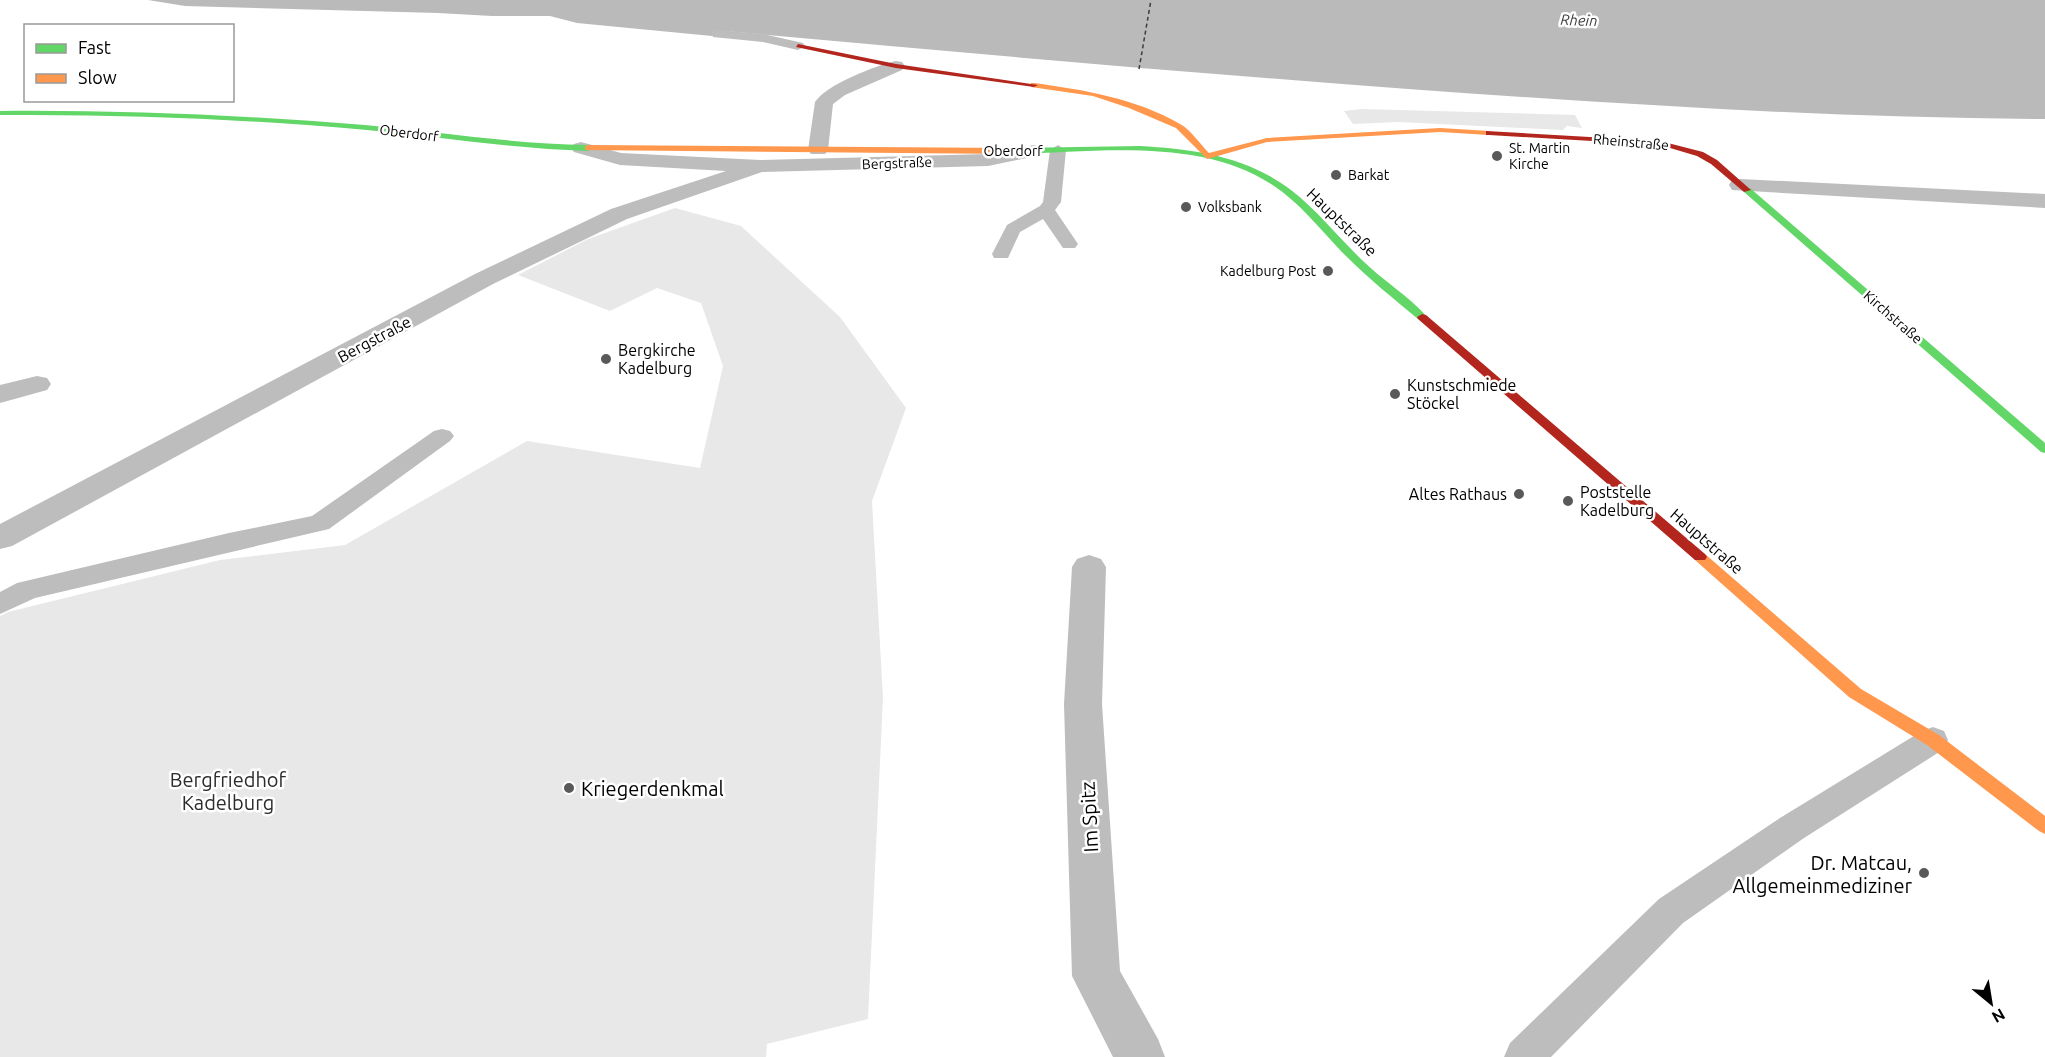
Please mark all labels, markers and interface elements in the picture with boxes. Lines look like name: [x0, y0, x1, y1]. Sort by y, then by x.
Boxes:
water label: Rhein: [1560, 11, 1598, 29]
legend: [24, 24, 234, 102]
text: Fast: [78, 37, 111, 57]
text: Slow: [78, 67, 117, 87]
street label: Oberdorf: [379, 121, 440, 145]
street label: Rheinstraße: [1592, 131, 1670, 153]
place label: St. Martin Kirche: [1509, 140, 1570, 172]
street label: Oberdorf: [983, 143, 1043, 159]
marker: St. Martin Kirche: [1490, 149, 1504, 163]
street label: Bergstraße: [862, 154, 932, 172]
place label: Barkat: [1348, 167, 1390, 183]
marker: Barkat: [1329, 168, 1343, 182]
street label: Hauptstraße: [1303, 184, 1381, 260]
place label: Volksbank: [1198, 199, 1262, 215]
marker: Volksbank: [1179, 200, 1193, 214]
place label: Kadelburg Post: [1220, 263, 1316, 279]
marker: Kadelburg Post: [1321, 264, 1335, 278]
street label: Kirchstraße: [1860, 287, 1926, 347]
street label: Bergstraße: [334, 312, 414, 366]
place label: Bergkirche Kadelburg: [618, 341, 696, 377]
marker: Bergkirche Kadelburg: [599, 352, 613, 366]
place label: Kunstschmiede Stöckel: [1407, 376, 1516, 412]
marker: Kunstschmiede Stöckel: [1388, 387, 1402, 401]
place label: Poststelle Kadelburg: [1580, 483, 1654, 519]
place label: Altes Rathaus: [1409, 485, 1507, 503]
marker: Altes Rathaus: [1512, 487, 1526, 501]
marker: Poststelle Kadelburg: [1561, 494, 1575, 508]
street label: Hauptstraße: [1667, 505, 1747, 577]
park label: Bergfriedhof Kadelburg: [170, 768, 287, 814]
place label: Kriegerdenkmal: [581, 777, 724, 800]
marker: Kriegerdenkmal: [562, 781, 576, 795]
street label: Im Spitz: [1076, 781, 1102, 853]
place label: Dr. Matcau, Allgemeinmediziner: [1732, 851, 1912, 897]
marker: Dr. Matcau, Allgemeinmediziner: [1917, 866, 1931, 880]
north arrow: [1961, 973, 2021, 1033]
text: N: [1989, 1005, 2008, 1027]

